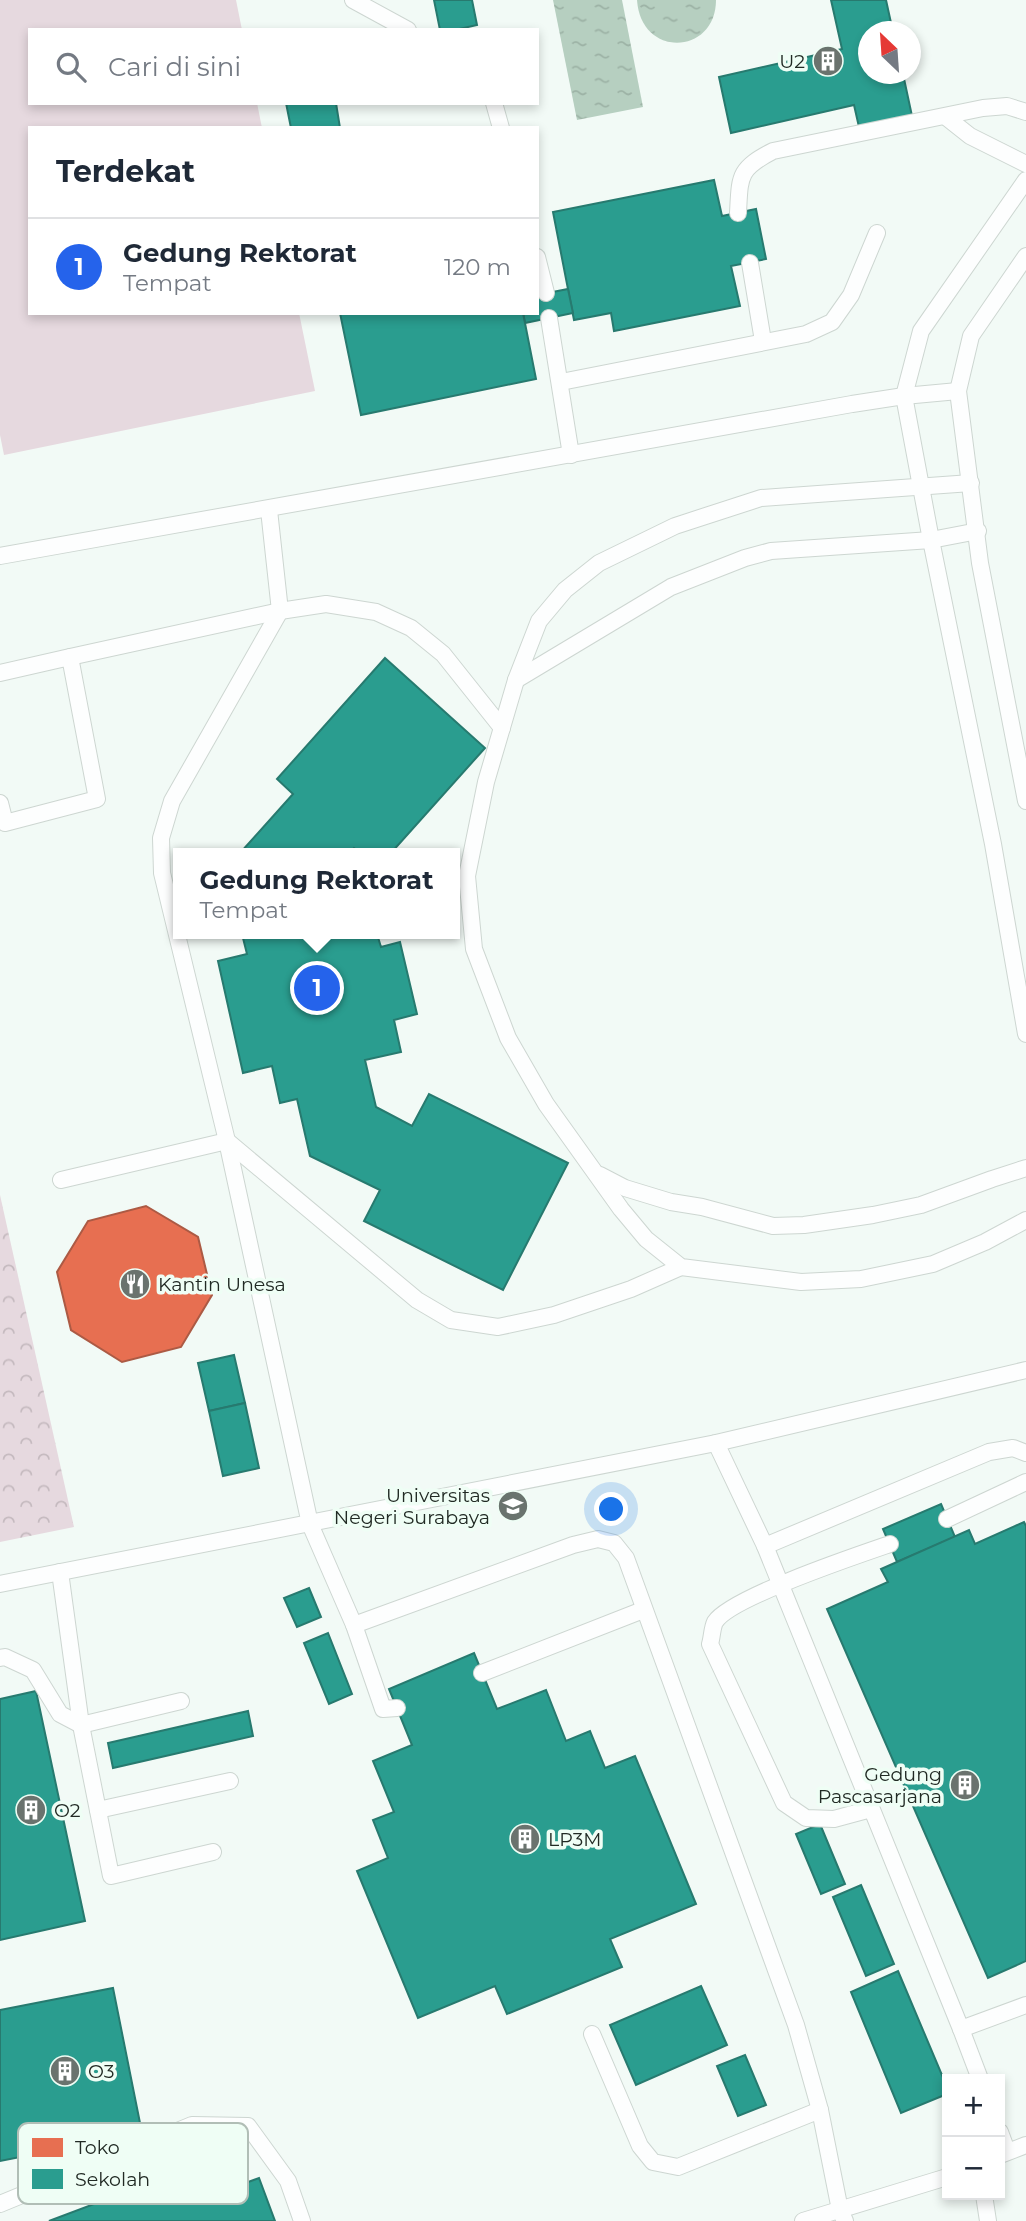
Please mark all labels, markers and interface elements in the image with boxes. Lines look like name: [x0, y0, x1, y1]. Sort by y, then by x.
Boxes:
north arrow: [858, 21, 921, 84]
search box: [28, 28, 539, 105]
building icon: U2: [811, 44, 845, 78]
icon: search: [52, 48, 90, 86]
place label: U2: [779, 50, 805, 73]
text: Cari di sini: [108, 51, 241, 83]
text: Terdekat: [56, 153, 195, 190]
text: Gedung Rektorat: [123, 237, 357, 269]
text: 1: [74, 253, 84, 281]
text: 120 m: [444, 253, 511, 281]
text: Tempat: [123, 269, 212, 297]
popup: [173, 848, 460, 939]
text: Gedung Rektorat: [200, 864, 433, 896]
text: Tempat: [200, 896, 288, 924]
pin: 1: [294, 962, 340, 1014]
restaurant icon: Kantin Unesa: [118, 1267, 152, 1301]
place label: Kantin Unesa: [158, 1273, 286, 1296]
place label: Universitas Negeri Surabaya: [334, 1484, 490, 1529]
school or university icon: Universitas Negeri Surabaya: [496, 1489, 530, 1523]
your location: [594, 1492, 628, 1526]
place label: Gedung Pascasarjana: [818, 1763, 942, 1808]
building icon: Gedung Pascasarjana: [948, 1768, 982, 1802]
building icon: O2: [14, 1793, 48, 1827]
place label: O2: [54, 1799, 81, 1822]
building icon: LP3M: [508, 1822, 542, 1856]
place label: LP3M: [548, 1828, 601, 1851]
building icon: O3: [48, 2054, 82, 2088]
place label: O3: [88, 2060, 114, 2083]
map controls: [942, 2074, 1005, 2200]
button: +: [942, 2074, 1005, 2137]
legend: [18, 2123, 248, 2204]
text: Toko: [75, 2136, 120, 2159]
button: −: [942, 2137, 1005, 2200]
text: Sekolah: [75, 2168, 150, 2191]

